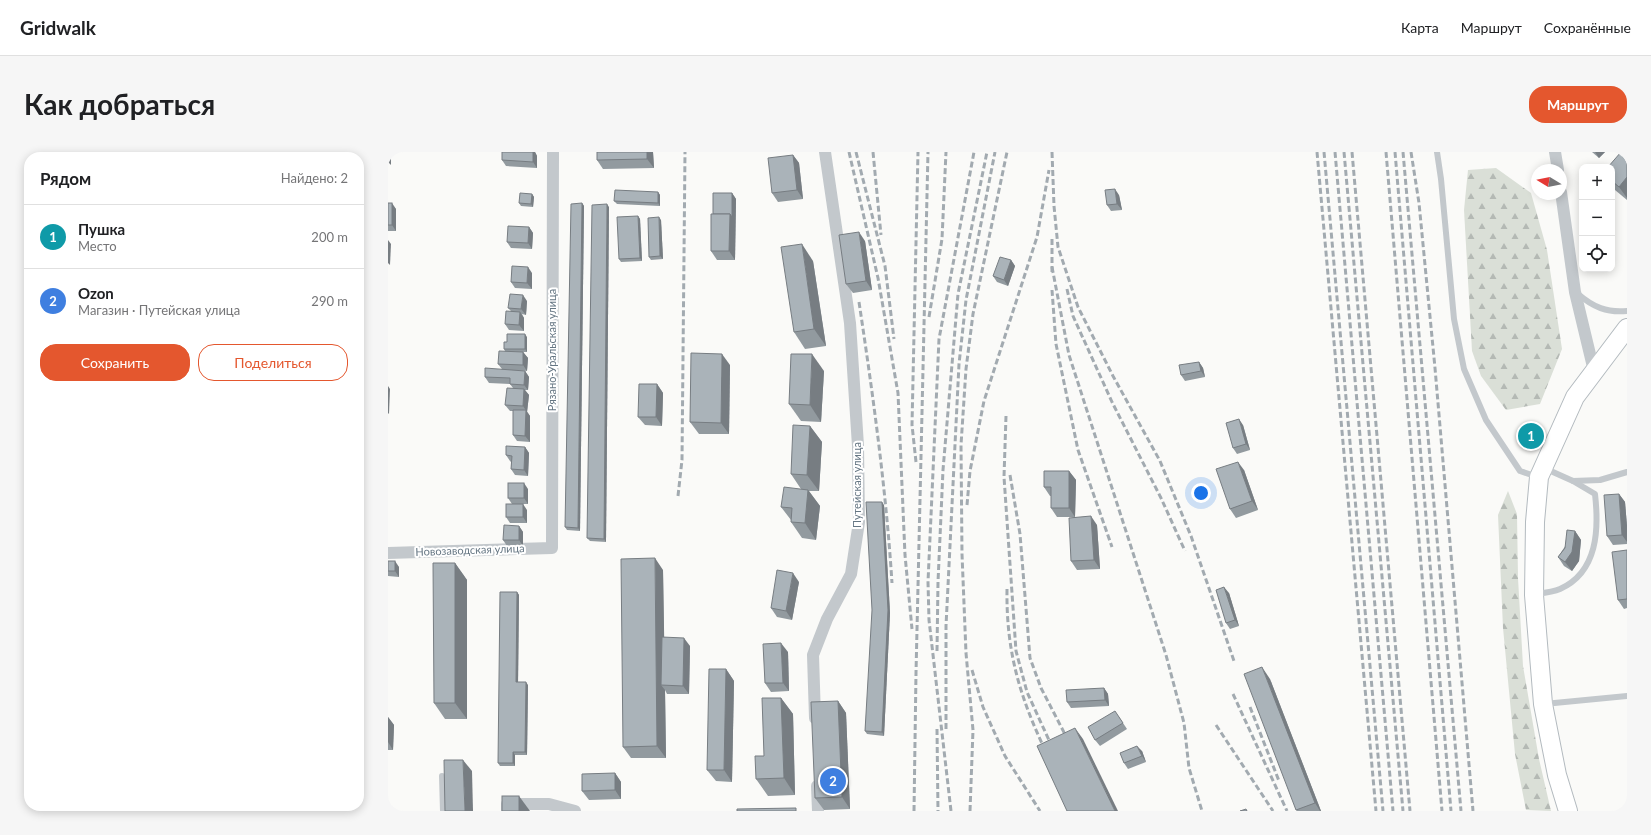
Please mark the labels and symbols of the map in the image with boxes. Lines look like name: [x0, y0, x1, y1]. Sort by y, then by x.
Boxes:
north arrow: [1531, 164, 1567, 200]
street label: Рязано-Уральская улица: [545, 289, 558, 411]
pin: 1: [1518, 421, 1544, 451]
street label: Путейская улица: [850, 442, 863, 528]
your location: [1191, 483, 1211, 503]
street label: Новозаводская улица: [415, 541, 525, 558]
pin: 2: [820, 766, 846, 796]

